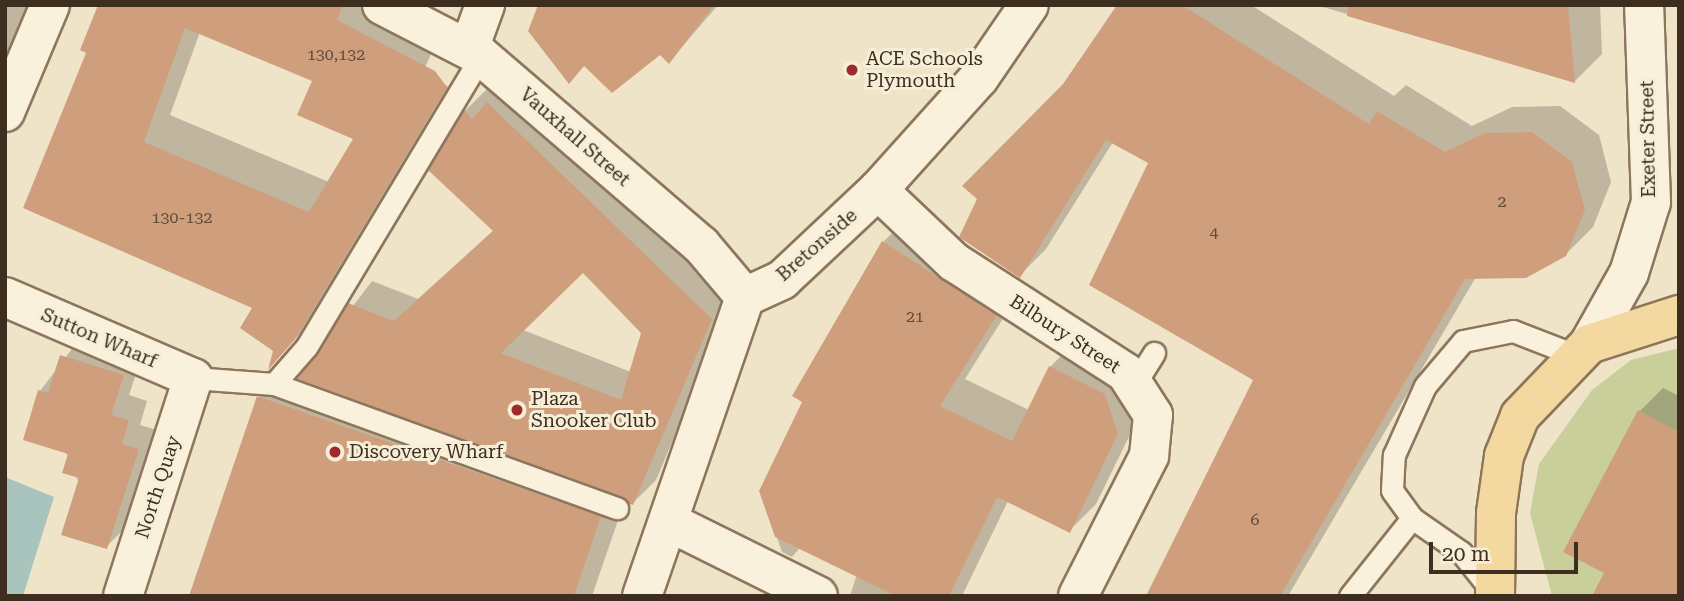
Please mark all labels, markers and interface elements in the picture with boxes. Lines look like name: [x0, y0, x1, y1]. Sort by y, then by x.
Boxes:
house number: 130,132: [307, 45, 365, 65]
place label: ACE Schools Plymouth: [866, 48, 983, 92]
marker: ACE Schools Plymouth: [844, 62, 860, 78]
street label: Exeter Street: [1636, 80, 1660, 198]
street label: Vauxhall Street: [515, 83, 635, 191]
house number: 2: [1498, 192, 1506, 212]
street label: Bretonside: [772, 204, 862, 286]
house number: 130-132: [152, 208, 212, 228]
house number: 4: [1210, 223, 1218, 243]
street label: Bilbury Street: [1005, 290, 1125, 378]
street label: Sutton Wharf: [38, 303, 160, 373]
house number: 21: [906, 307, 924, 327]
place label: Plaza Snooker Club: [531, 388, 657, 432]
marker: Plaza Snooker Club: [509, 402, 525, 418]
street label: North Quay: [131, 433, 185, 541]
place label: Discovery Wharf: [349, 441, 503, 463]
marker: Discovery Wharf: [327, 444, 343, 460]
house number: 6: [1251, 510, 1259, 530]
scale bar: [1432, 528, 1581, 572]
text: 20 m: [1442, 542, 1490, 566]

